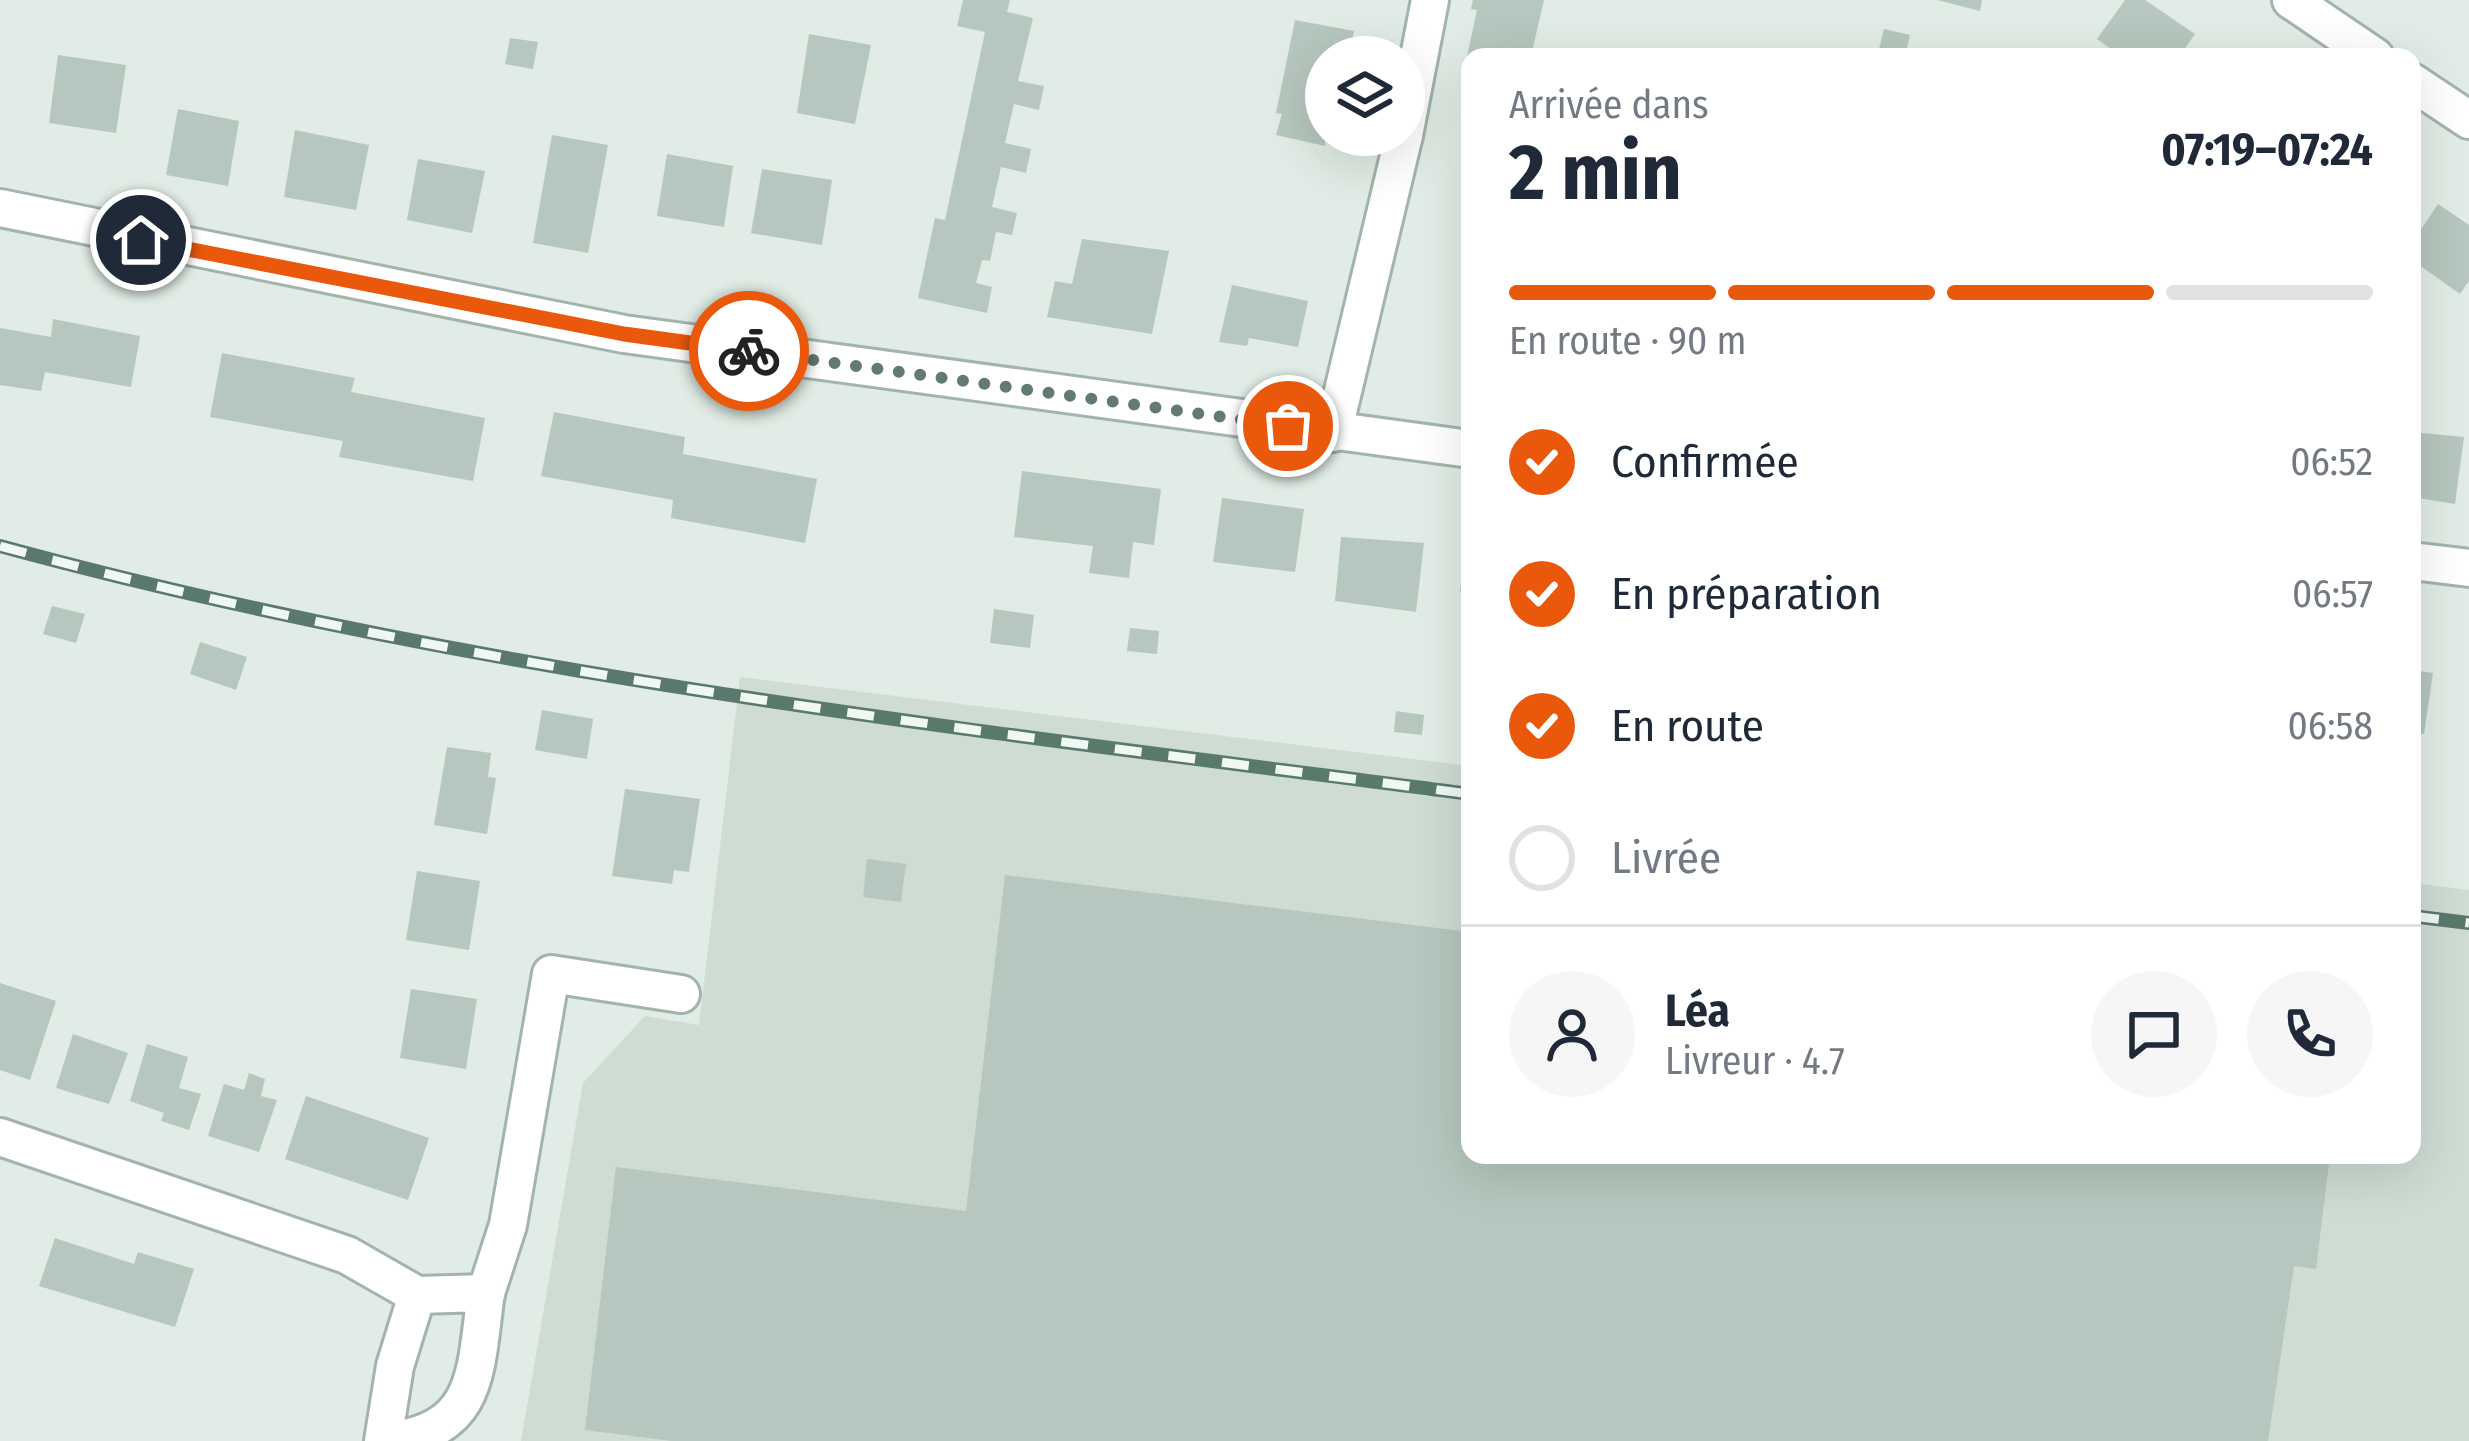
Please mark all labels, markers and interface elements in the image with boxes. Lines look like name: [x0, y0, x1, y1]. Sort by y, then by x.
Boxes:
map controls: [1305, 36, 1425, 156]
button: layers: [1305, 36, 1425, 156]
text: Arrivée dans: [1509, 82, 1709, 128]
text: 07:19–07:24: [2161, 123, 2373, 177]
text: 2 min: [1509, 126, 1682, 220]
pin: [90, 189, 192, 291]
icon: home: [108, 207, 174, 273]
courier: [689, 291, 809, 411]
icon: bike: [716, 318, 782, 384]
text: En route · 90 m: [1509, 318, 1747, 364]
pin: [1237, 375, 1339, 477]
icon: bag: [1255, 393, 1321, 459]
icon: check: [1509, 429, 1575, 495]
text: Confirmée: [1611, 435, 1799, 489]
text: 06:52: [2290, 439, 2373, 485]
icon: check: [1509, 561, 1575, 627]
text: En préparation: [1611, 567, 1882, 621]
text: 06:57: [2292, 571, 2373, 617]
icon: check: [1509, 693, 1575, 759]
text: En route: [1611, 699, 1764, 753]
text: 06:58: [2288, 703, 2373, 749]
text: Livrée: [1611, 831, 1721, 885]
button: person: [1509, 971, 1635, 1097]
button: chat: [2091, 971, 2217, 1097]
button: phone: [2247, 971, 2373, 1097]
text: Léa: [1665, 984, 1730, 1038]
text: Livreur · 4.7: [1665, 1038, 1845, 1084]

